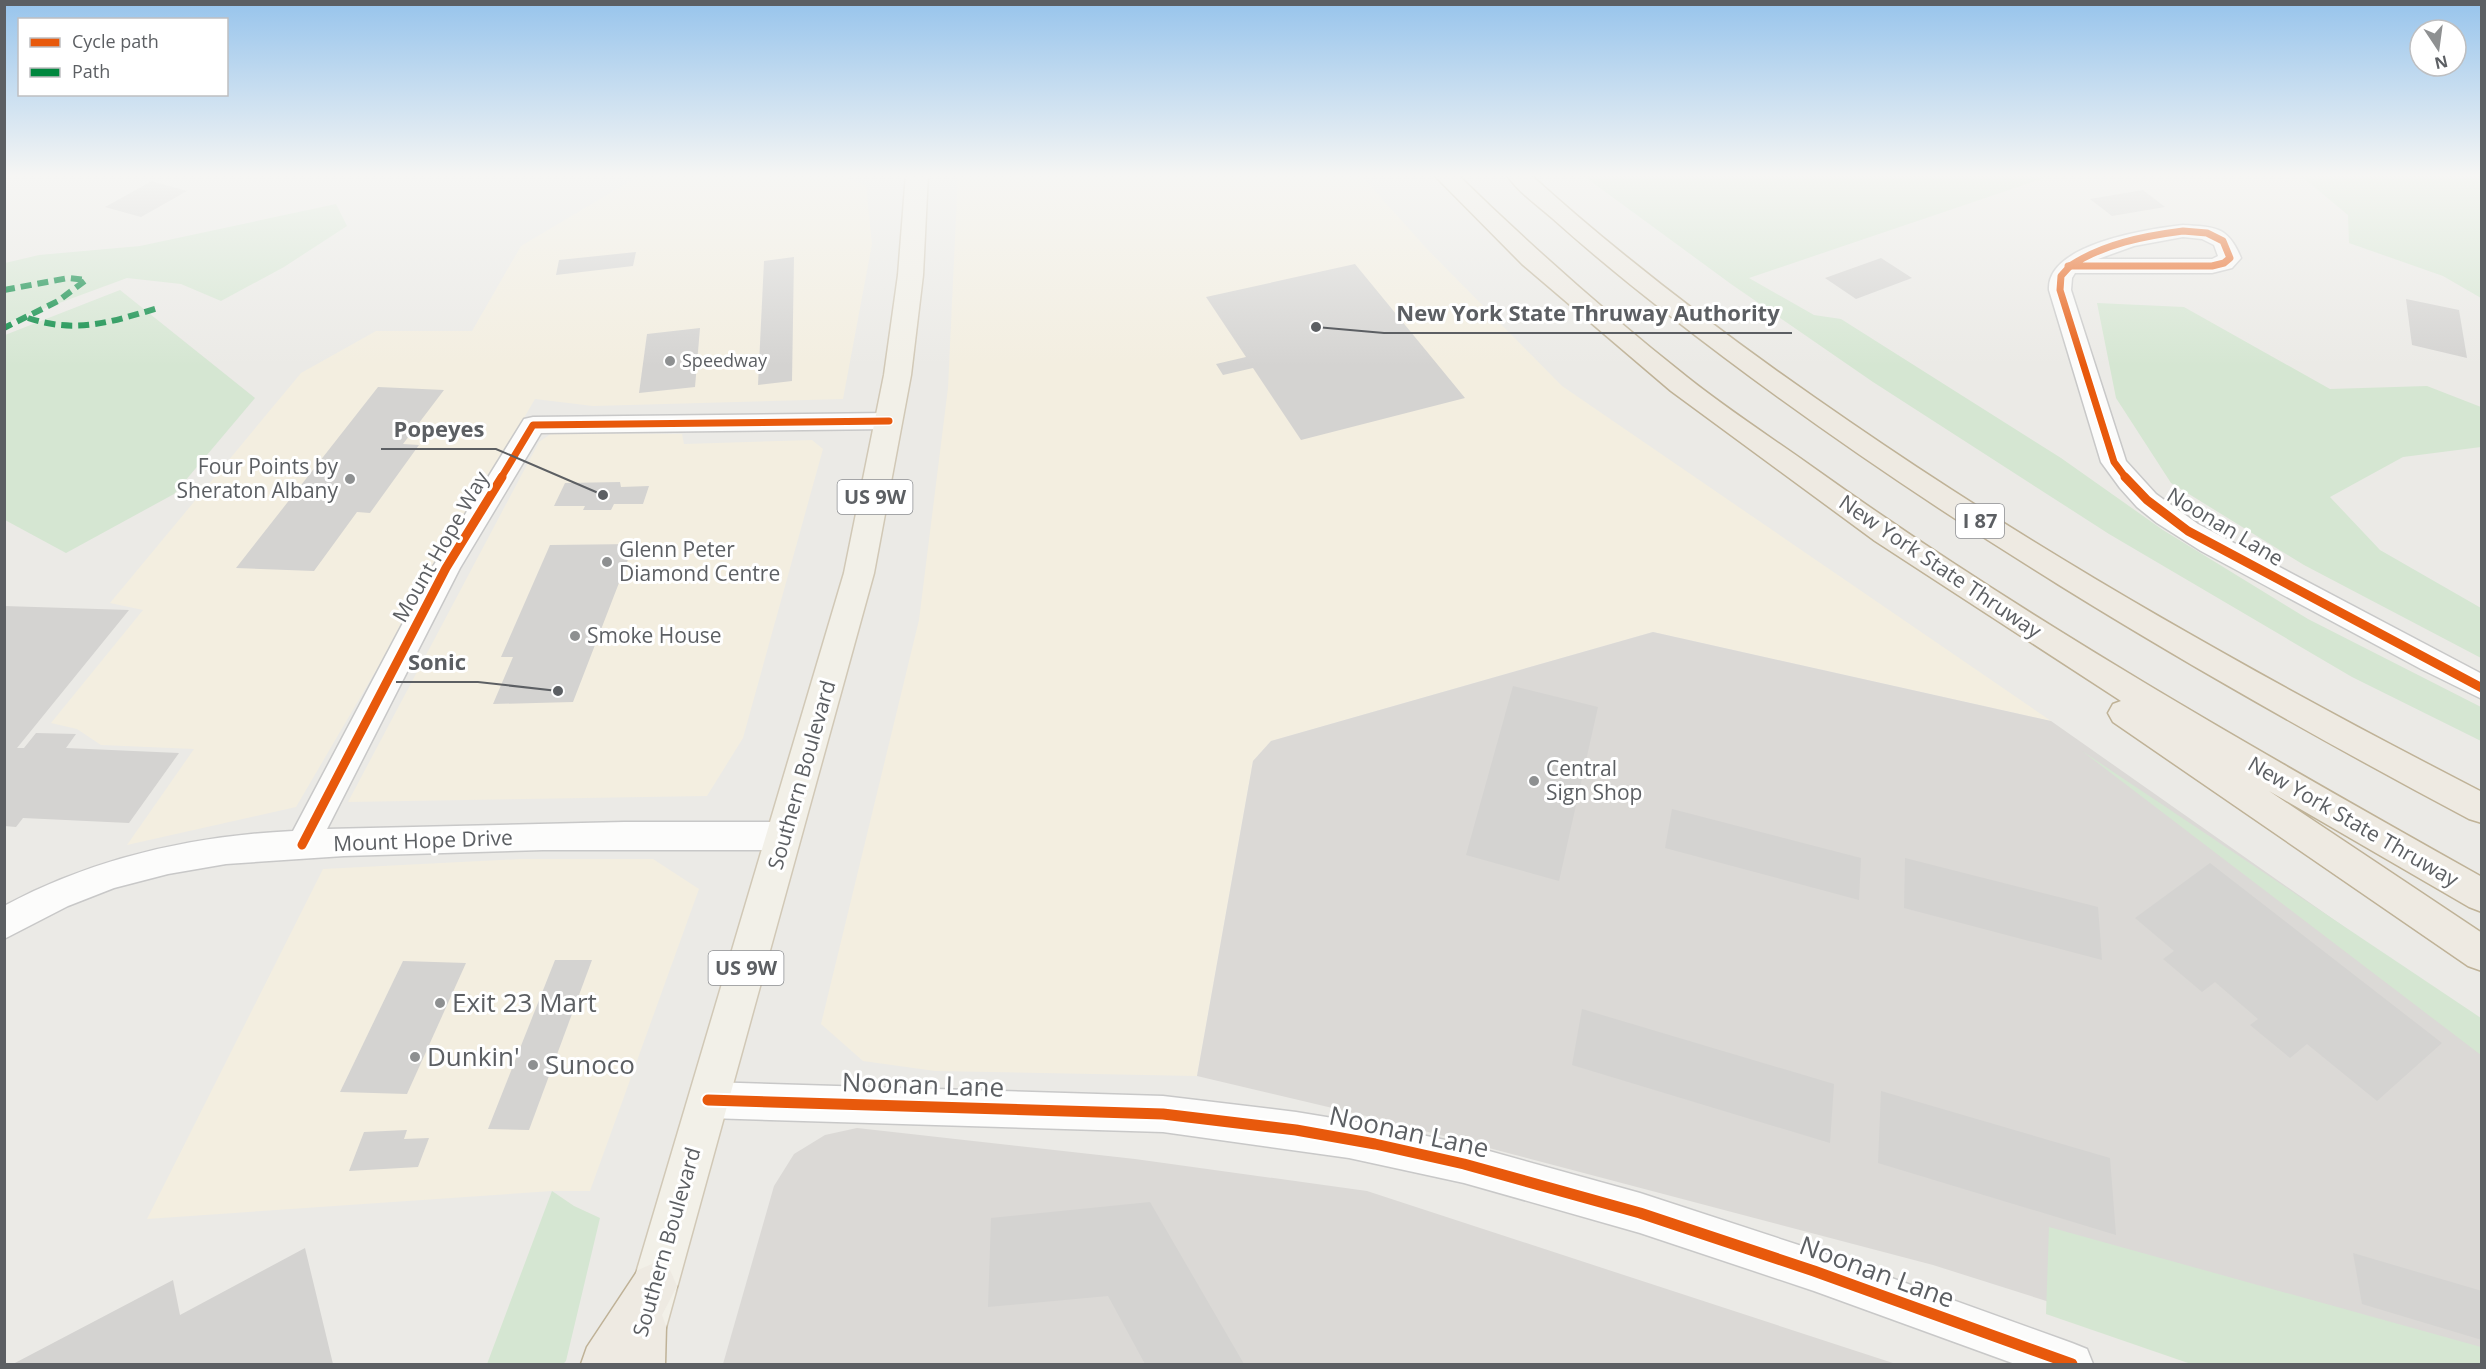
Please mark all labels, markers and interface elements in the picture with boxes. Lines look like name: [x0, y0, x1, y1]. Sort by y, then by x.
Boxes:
legend: [18, 18, 228, 96]
north arrow: [2408, 18, 2468, 78]
text: Cycle path: [72, 29, 159, 53]
text: N: [2433, 50, 2450, 75]
text: Path: [72, 59, 110, 83]
callout: New York State Thruway Authority: [1384, 293, 1792, 333]
text: New York State Thruway Authority: [1396, 297, 1780, 327]
place label: Speedway: [682, 348, 768, 372]
marker: Speedway: [663, 354, 677, 368]
callout: Popeyes: [381, 409, 496, 449]
text: Popeyes: [394, 413, 484, 443]
place label: Four Points by Sheraton Albany: [177, 452, 338, 504]
street label: Mount Hope Way: [386, 465, 495, 627]
marker: Four Points by Sheraton Albany: [343, 472, 357, 486]
road number: US 9W: [838, 480, 912, 514]
street label: Noonan Lane: [2162, 480, 2289, 572]
street label: New York State Thruway: [1834, 488, 2048, 645]
road number: I 87: [1956, 504, 2004, 538]
place label: Glenn Peter Diamond Centre: [619, 535, 780, 587]
marker: Glenn Peter Diamond Centre: [600, 555, 614, 569]
place label: Smoke House: [587, 621, 722, 649]
marker: Smoke House: [568, 629, 582, 643]
callout: Sonic: [396, 642, 478, 682]
text: Sonic: [408, 646, 466, 676]
street label: Southern Boulevard: [761, 677, 841, 873]
street label: New York State Thruway: [2243, 749, 2464, 893]
place label: Central Sign Shop: [1546, 754, 1642, 806]
marker: Central Sign Shop: [1527, 774, 1541, 788]
street label: Mount Hope Drive: [333, 823, 513, 857]
road number: US 9W: [708, 951, 783, 985]
place label: Exit 23 Mart: [452, 984, 597, 1020]
marker: Exit 23 Mart: [433, 996, 447, 1010]
place label: Dunkin': [427, 1038, 520, 1074]
place label: Sunoco: [545, 1046, 635, 1082]
marker: Dunkin': [408, 1050, 422, 1064]
marker: Sunoco: [526, 1058, 540, 1072]
street label: Noonan Lane: [841, 1063, 1005, 1105]
street label: Noonan Lane: [1326, 1097, 1492, 1166]
street label: Southern Boulevard: [626, 1144, 706, 1340]
street label: Noonan Lane: [1795, 1226, 1960, 1316]

